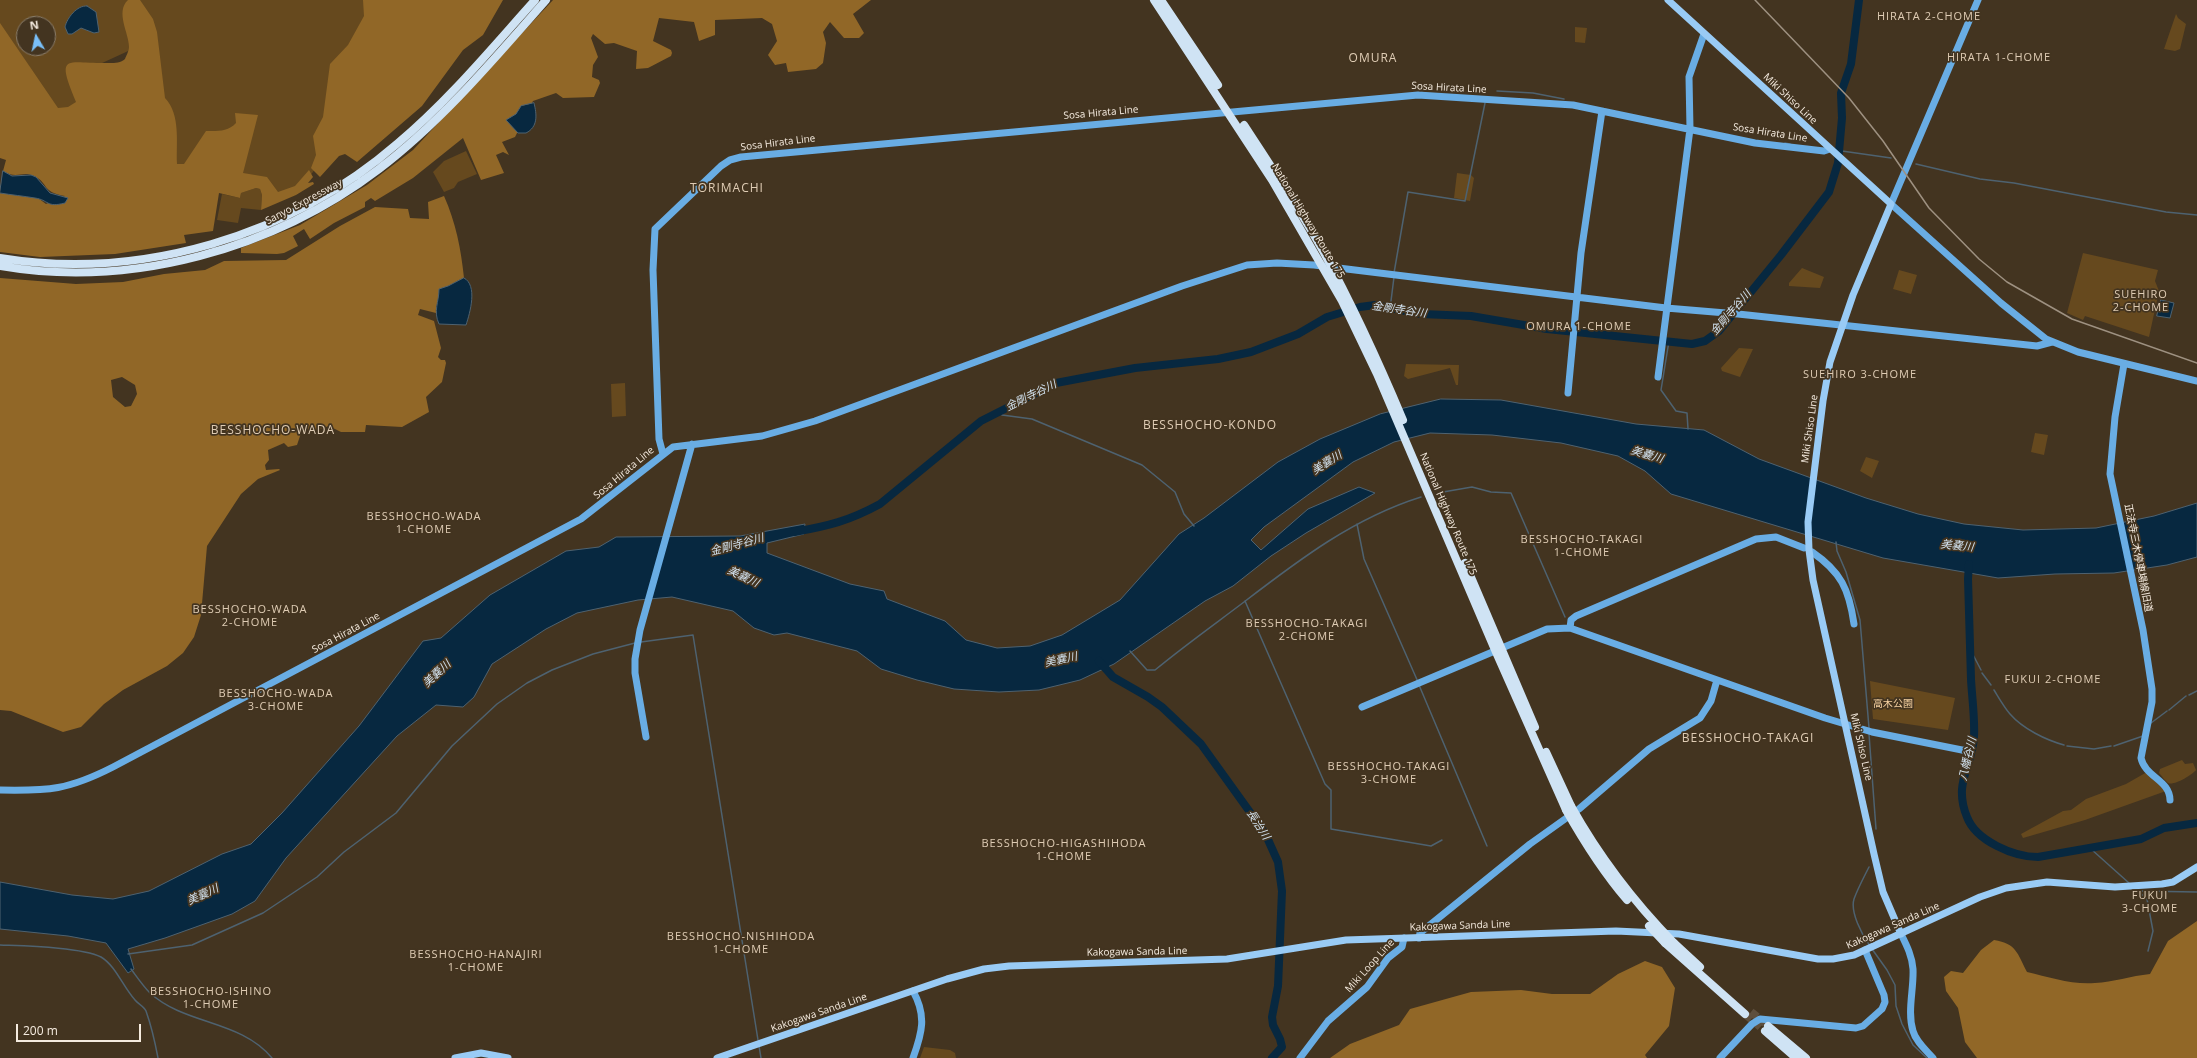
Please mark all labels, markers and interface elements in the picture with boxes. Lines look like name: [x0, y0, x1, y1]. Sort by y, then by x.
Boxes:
district label: HIRATA 2-CHOME: [1877, 10, 1981, 24]
north arrow: [16, 16, 56, 56]
text: N: [29, 17, 40, 33]
district label: HIRATA 1-CHOME: [1947, 51, 2051, 65]
district label: OMURA: [1349, 52, 1397, 66]
street label: Miki Shiso Line: [1761, 71, 1819, 127]
street label: Sosa Hirata Line: [1411, 80, 1487, 96]
street label: Sosa Hirata Line: [1063, 104, 1139, 122]
street label: Sosa Hirata Line: [1732, 121, 1808, 145]
street label: Sosa Hirata Line: [740, 132, 816, 154]
street label: National Highway Route 175: [1269, 161, 1347, 281]
street label: Sanyo Expressway: [264, 177, 344, 227]
district label: TORIMACHI: [690, 182, 764, 196]
water label: 金剛寺谷川: [1708, 288, 1754, 338]
district label: SUEHIRO 2-CHOME: [2113, 288, 2169, 314]
water label: 金剛寺谷川: [1371, 300, 1427, 320]
district label: OMURA 1-CHOME: [1526, 320, 1632, 334]
district label: SUEHIRO 3-CHOME: [1803, 368, 1917, 382]
water label: 金剛寺谷川: [1003, 378, 1059, 414]
street label: Miki Shiso Line: [1799, 394, 1821, 464]
district label: BESSHOCHO-KONDO: [1143, 419, 1277, 433]
district label: BESSHOCHO-WADA: [211, 424, 335, 438]
street label: Sosa Hirata Line: [591, 444, 657, 502]
water label: 美嚢川: [1629, 444, 1665, 466]
water label: 美嚢川: [1310, 449, 1344, 477]
street label: National Highway Route 175: [1417, 451, 1479, 577]
street label: 正法寺三木停車場線旧道: [2122, 503, 2154, 613]
district label: BESSHOCHO-WADA 1-CHOME: [366, 510, 482, 536]
water label: 金剛寺谷川: [709, 532, 765, 558]
district label: BESSHOCHO-TAKAGI 1-CHOME: [1521, 533, 1643, 559]
water label: 美嚢川: [1940, 538, 1974, 554]
water label: 美嚢川: [725, 564, 761, 590]
district label: BESSHOCHO-WADA 2-CHOME: [192, 603, 308, 629]
street label: Sosa Hirata Line: [310, 610, 382, 656]
district label: BESSHOCHO-TAKAGI 2-CHOME: [1246, 617, 1368, 643]
water label: 美嚢川: [1043, 650, 1079, 670]
water label: 美嚢川: [420, 658, 454, 690]
district label: FUKUI 2-CHOME: [2005, 673, 2101, 687]
district label: BESSHOCHO-WADA 3-CHOME: [218, 687, 334, 713]
park label: 高木公園: [1873, 698, 1913, 710]
street label: Miki Shiso Line: [1847, 712, 1875, 782]
district label: BESSHOCHO-TAKAGI: [1682, 732, 1814, 746]
water label: 八幡谷川: [1957, 736, 1979, 782]
district label: BESSHOCHO-TAKAGI 3-CHOME: [1328, 760, 1450, 786]
water label: 長治川: [1243, 808, 1273, 842]
district label: BESSHOCHO-HIGASHIHODA 1-CHOME: [981, 837, 1147, 863]
water label: 美嚢川: [185, 882, 221, 908]
district label: FUKUI 3-CHOME: [2122, 889, 2178, 915]
street label: Kakogawa Sanda Line: [1845, 900, 1941, 952]
street label: Kakogawa Sanda Line: [1409, 918, 1511, 934]
district label: BESSHOCHO-NISHIHODA 1-CHOME: [667, 930, 815, 956]
street label: Miki Loop Line: [1343, 937, 1397, 995]
street label: Kakogawa Sanda Line: [1087, 945, 1187, 959]
district label: BESSHOCHO-HANAJIRI 1-CHOME: [409, 948, 543, 974]
district label: BESSHOCHO-ISHINO 1-CHOME: [150, 985, 272, 1011]
street label: Kakogawa Sanda Line: [769, 991, 869, 1035]
scale bar: [18, 1016, 143, 1042]
text: 200 m: [23, 1022, 58, 1039]

